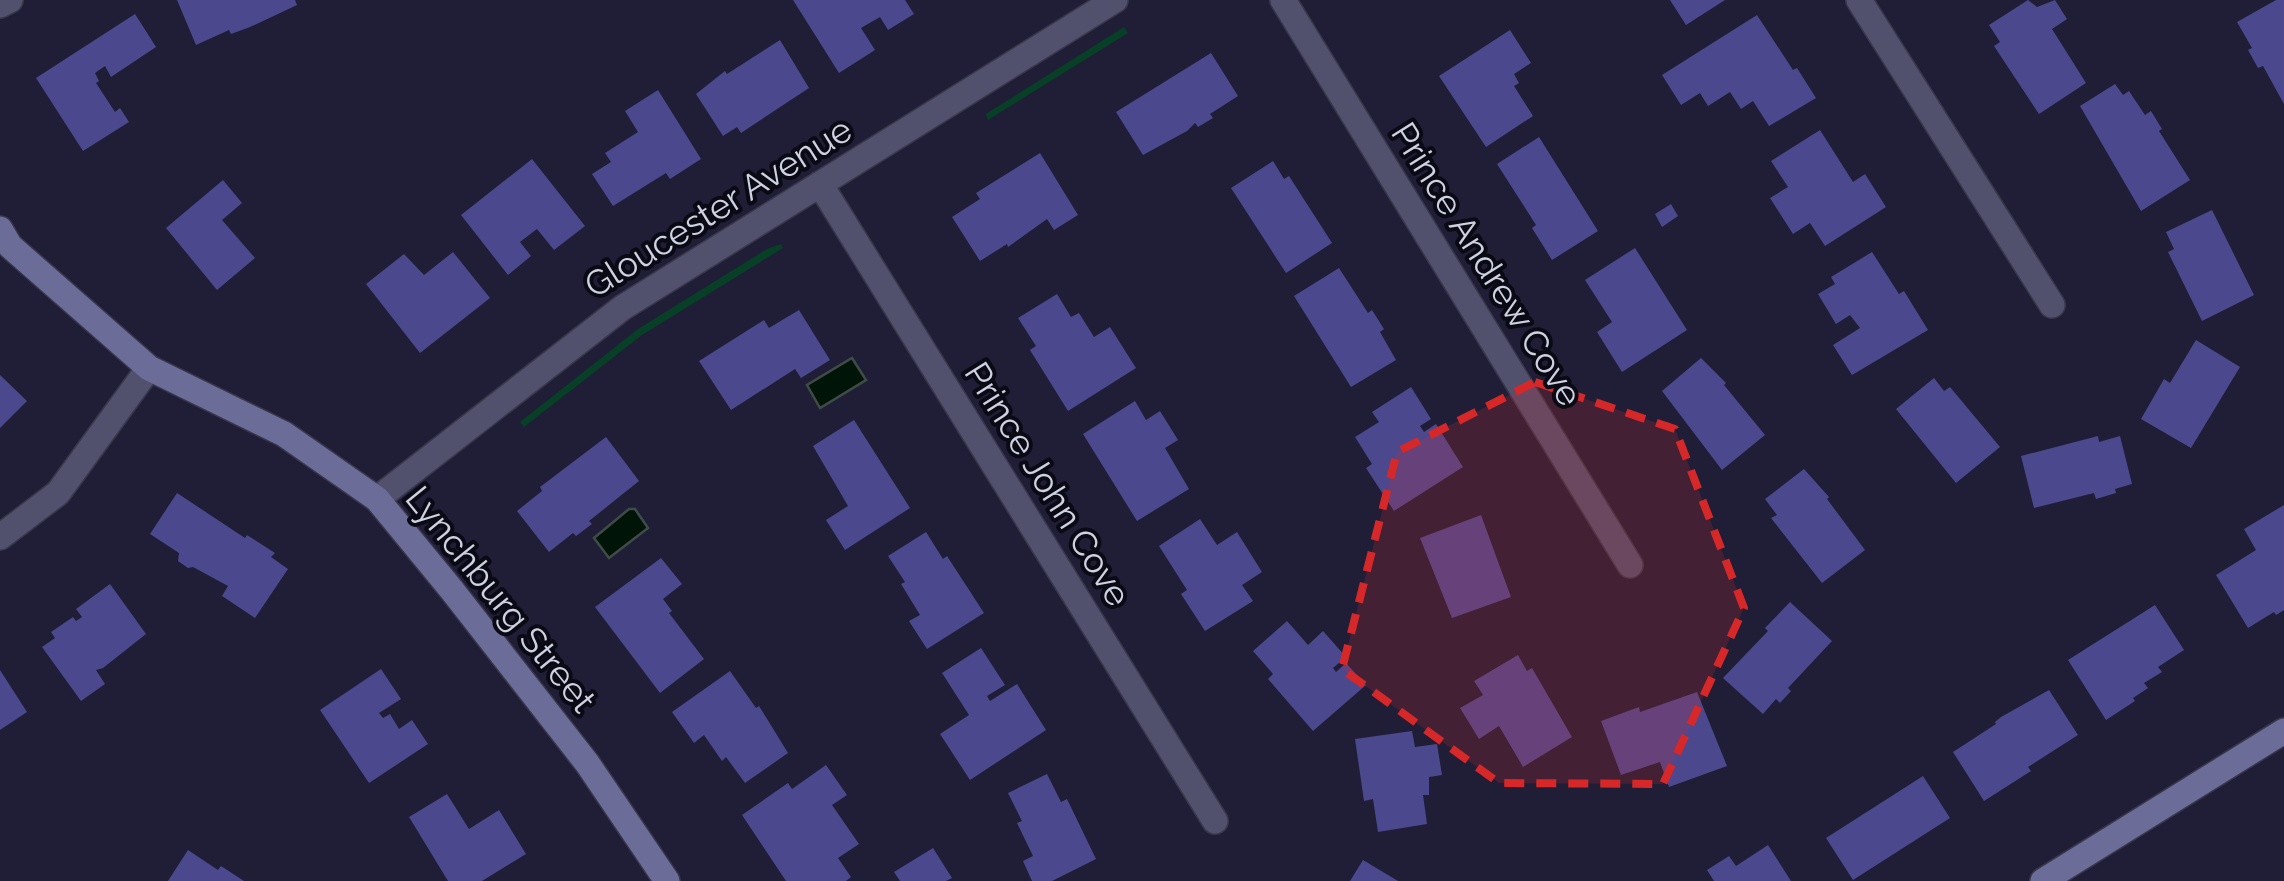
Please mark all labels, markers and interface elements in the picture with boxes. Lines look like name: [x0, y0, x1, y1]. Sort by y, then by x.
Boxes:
street label: Gloucester Avenue: [577, 108, 859, 306]
street label: Prince Andrew Cove: [1383, 115, 1591, 413]
street label: Prince John Cove: [957, 355, 1139, 613]
street label: Lynchburg Street: [397, 478, 605, 720]

